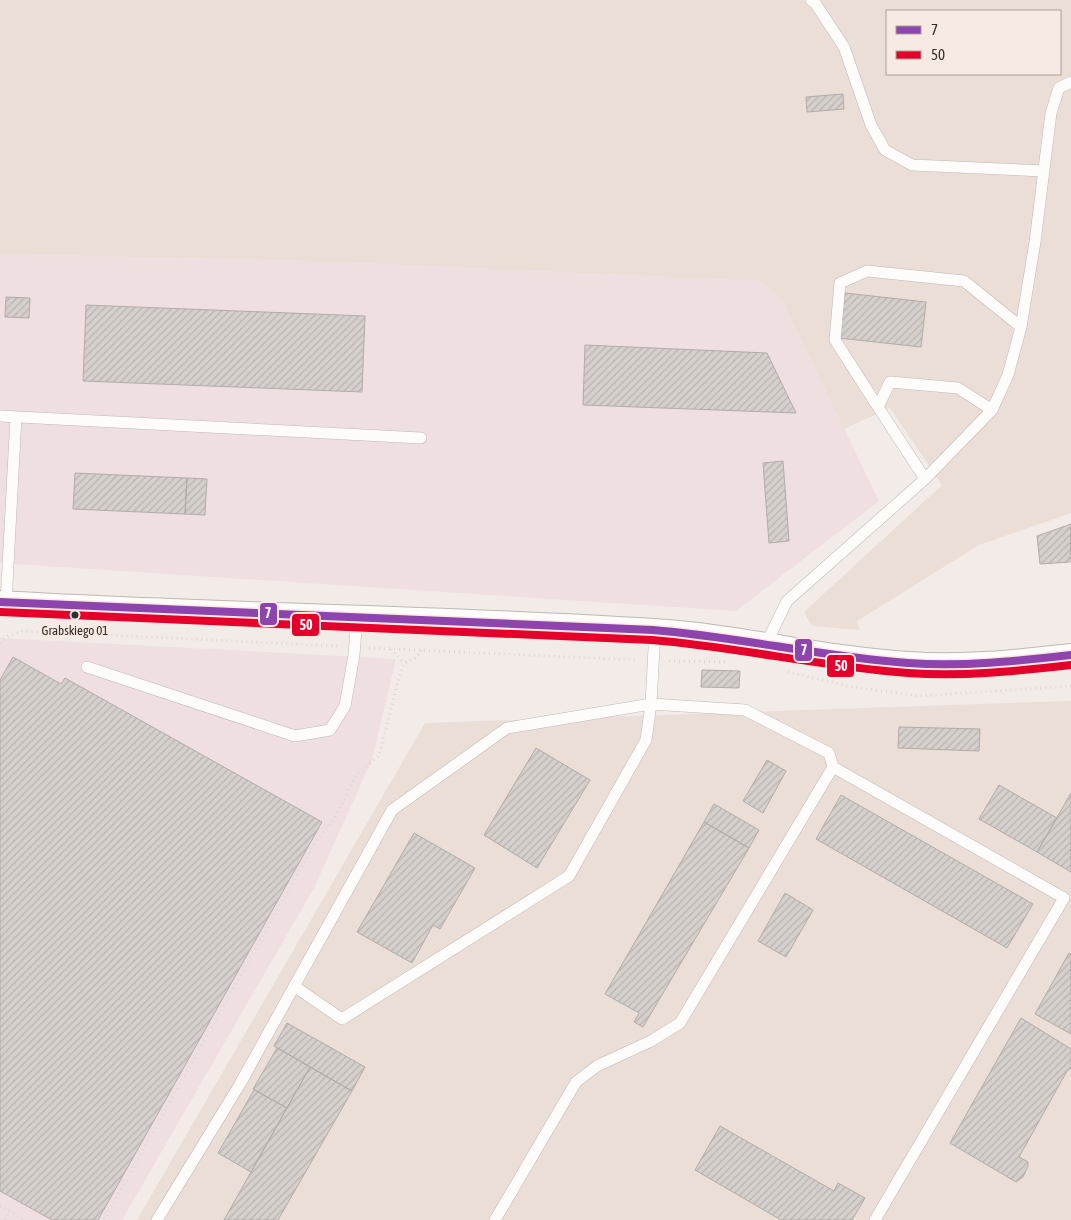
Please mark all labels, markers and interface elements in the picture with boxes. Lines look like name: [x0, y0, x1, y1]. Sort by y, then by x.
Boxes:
legend: [886, 10, 1061, 75]
text: 7: [931, 21, 938, 38]
text: 50: [931, 46, 945, 63]
line badge: 7: [259, 602, 278, 626]
text: 7: [265, 605, 271, 621]
marker: Grabskiego 01: [70, 610, 80, 620]
line badge: 50: [291, 613, 320, 637]
text: 50: [299, 617, 313, 633]
place label: Grabskiego 01: [42, 623, 108, 638]
line badge: 7: [794, 638, 813, 662]
text: 7: [801, 642, 807, 658]
line badge: 50: [826, 654, 855, 678]
text: 50: [834, 658, 848, 674]

